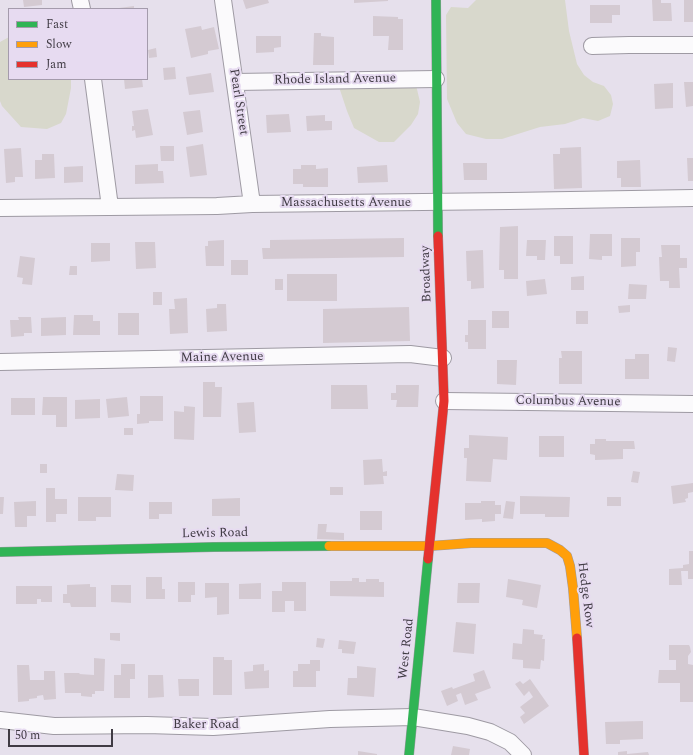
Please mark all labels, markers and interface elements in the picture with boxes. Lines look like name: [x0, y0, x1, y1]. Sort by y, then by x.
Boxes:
legend: [8, 8, 148, 80]
text: Fast: [46, 15, 68, 34]
text: Slow: [46, 35, 71, 54]
text: Jam: [46, 55, 67, 74]
street label: Pearl Street: [225, 68, 251, 136]
street label: Rhode Island Avenue: [274, 71, 396, 89]
street label: Massachusetts Avenue: [281, 195, 411, 211]
street label: Broadway: [418, 245, 436, 303]
street label: Maine Avenue: [180, 349, 264, 367]
street label: Columbus Avenue: [515, 393, 621, 411]
street label: Lewis Road: [182, 526, 248, 542]
street label: Hedge Row: [573, 561, 597, 629]
street label: West Road: [396, 618, 418, 680]
street label: Baker Road: [173, 717, 239, 733]
scale bar: [10, 721, 115, 747]
text: 50 m: [15, 726, 40, 745]

